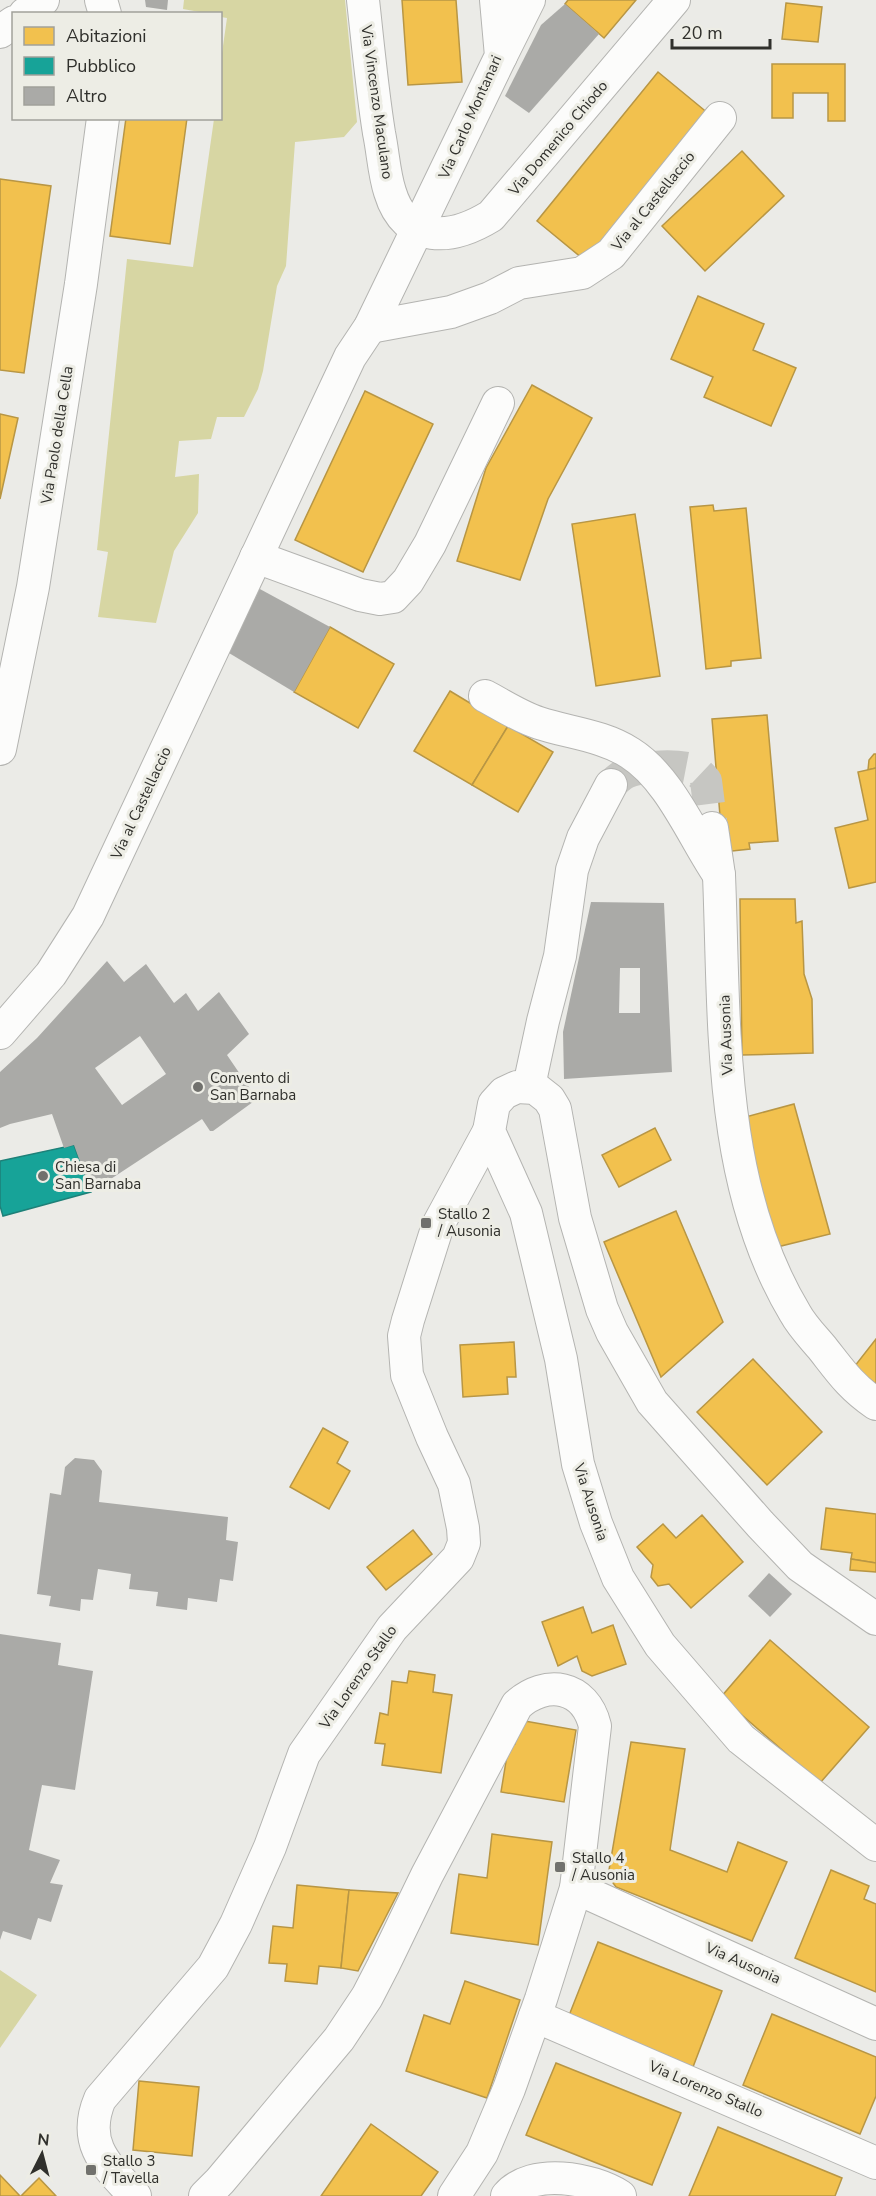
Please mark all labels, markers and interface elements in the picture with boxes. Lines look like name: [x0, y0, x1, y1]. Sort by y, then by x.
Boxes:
legend: [12, 12, 222, 120]
scale bar: [672, 12, 770, 50]
text: 20 m: [681, 21, 723, 45]
street label: Via Vincenzo Maculano: [356, 23, 398, 180]
text: Abitazioni: [66, 24, 147, 48]
street label: Via Carlo Montanari: [433, 52, 506, 183]
text: Pubblico: [66, 54, 136, 78]
street label: Via Domenico Chiodo: [503, 76, 612, 201]
text: Altro: [66, 84, 107, 108]
street label: Via al Castellaccio: [606, 147, 699, 256]
street label: Via Paolo della Cella: [36, 365, 78, 506]
street label: Via al Castellaccio: [106, 743, 176, 864]
street label: Via Ausonia: [715, 994, 737, 1077]
place label: Convento di San Barnaba: [210, 1068, 296, 1105]
marker: Convento di San Barnaba: [191, 1080, 205, 1094]
place label: Chiesa di San Barnaba: [55, 1157, 141, 1194]
marker: Chiesa di San Barnaba: [36, 1169, 50, 1183]
place label: Stallo 2 / Ausonia: [437, 1204, 501, 1241]
marker: Stallo 2 / Ausonia: [419, 1216, 433, 1230]
street label: Via Ausonia: [569, 1460, 613, 1543]
street label: Via Lorenzo Stallo: [314, 1621, 401, 1734]
place label: Stallo 4 / Ausonia: [571, 1848, 635, 1885]
marker: Stallo 4 / Ausonia: [553, 1860, 567, 1874]
street label: Via Ausonia: [701, 1937, 784, 1989]
street label: Via Lorenzo Stallo: [645, 2056, 766, 2122]
north arrow: [12, 2124, 72, 2184]
text: N: [36, 2129, 51, 2152]
place label: Stallo 3 / Tavella: [102, 2151, 159, 2188]
marker: Stallo 3 / Tavella: [84, 2163, 98, 2177]

